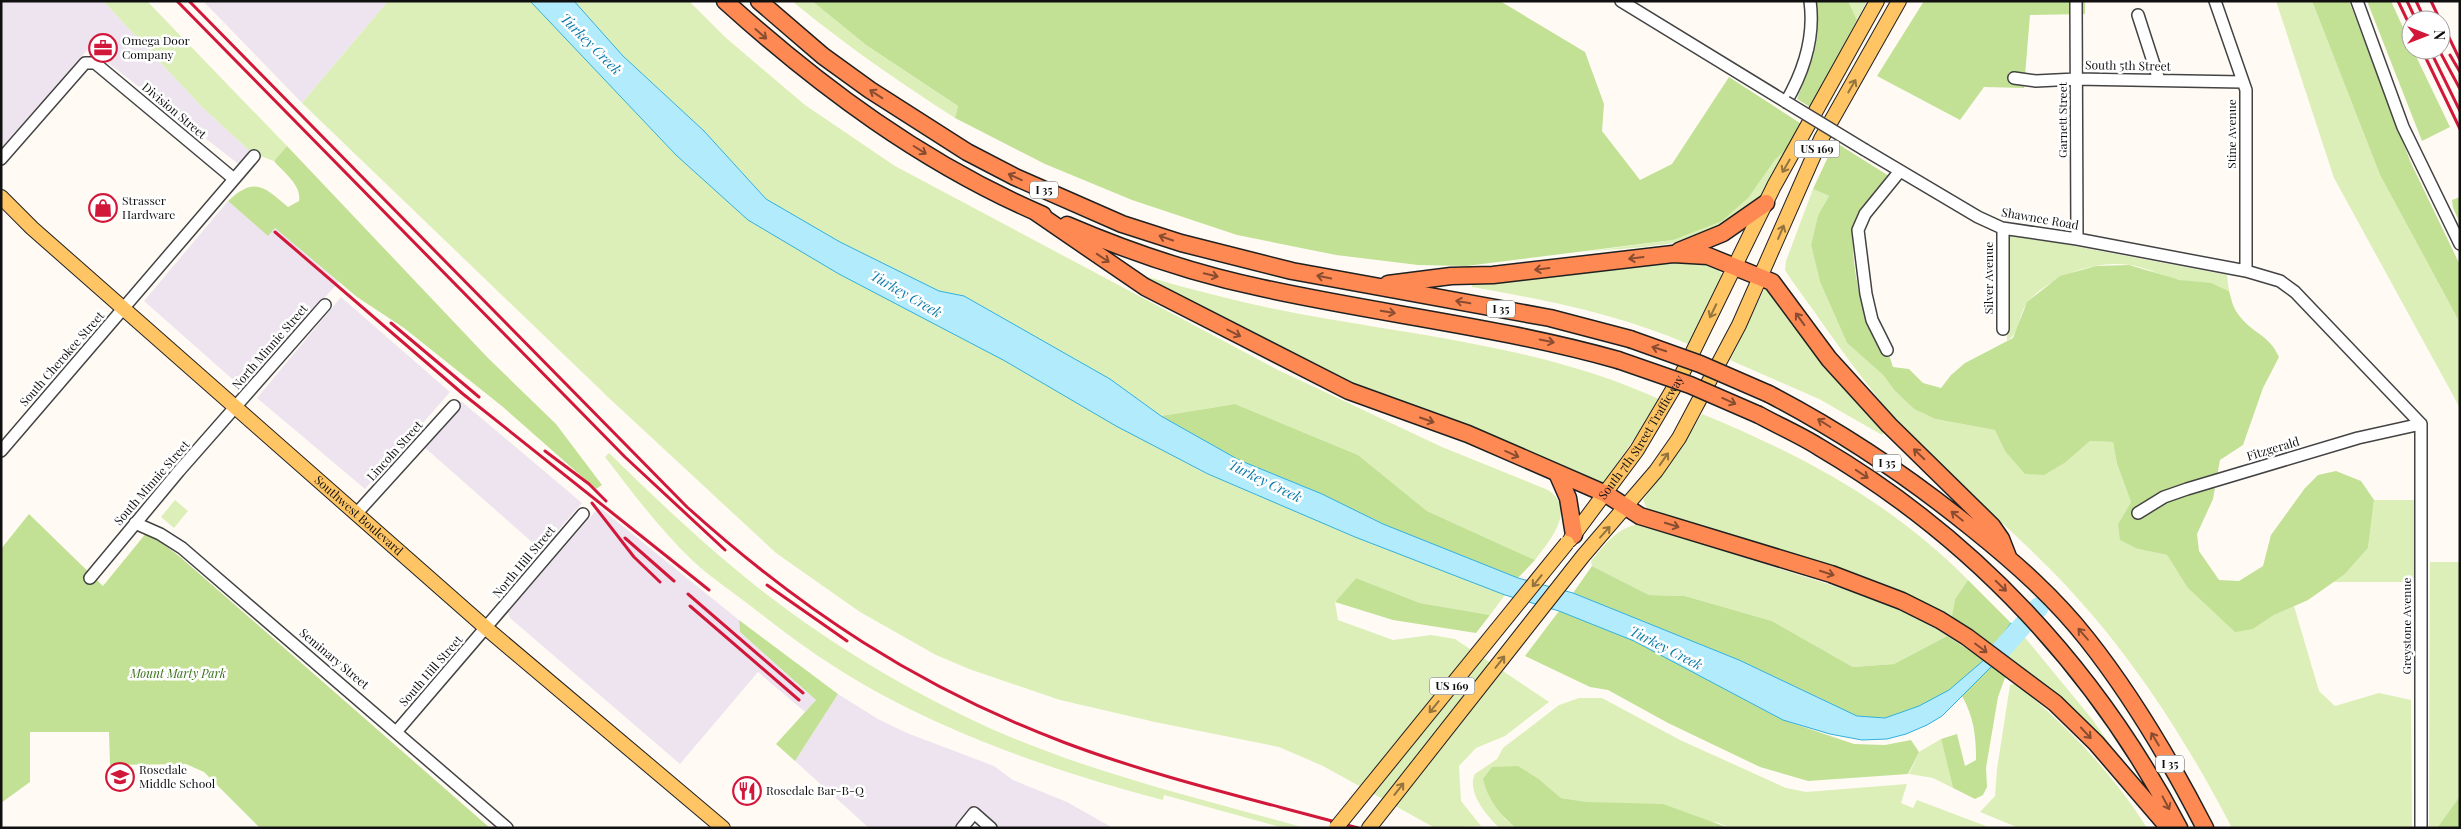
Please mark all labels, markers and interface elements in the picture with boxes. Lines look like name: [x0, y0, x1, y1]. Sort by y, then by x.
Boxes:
water label: Turkey Creek: [556, 9, 626, 79]
north arrow: [2401, 10, 2451, 60]
one-way arrow: [754, 28, 767, 39]
text: N: [2430, 30, 2449, 40]
place label: Omega Door Company: [122, 32, 190, 62]
office icon: Omega Door Company: [88, 33, 118, 63]
street label: South 5th Street: [2085, 56, 2172, 74]
street label: Division Street: [139, 79, 211, 142]
one-way arrow: [1847, 80, 1857, 94]
street label: Garnett Street: [2054, 81, 2070, 158]
one-way arrow: [869, 89, 883, 99]
street label: Stine Avenue: [2223, 99, 2239, 169]
road number: US 169: [1794, 140, 1840, 158]
one-way arrow: [913, 145, 927, 156]
one-way arrow: [1780, 159, 1790, 173]
one-way arrow: [1008, 172, 1023, 182]
road number: I 35: [1030, 182, 1058, 198]
place label: Strasser Hardware: [122, 192, 175, 222]
shop icon: Strasser Hardware: [88, 193, 118, 223]
street label: Shawnee Road: [2000, 203, 2080, 233]
one-way arrow: [1778, 225, 1787, 240]
one-way arrow: [1158, 233, 1174, 243]
street label: Silver Avenue: [1980, 242, 1996, 314]
one-way arrow: [1096, 253, 1110, 263]
one-way arrow: [1628, 253, 1644, 263]
one-way arrow: [1535, 264, 1551, 274]
water label: Turkey Creek: [867, 265, 946, 322]
one-way arrow: [1203, 271, 1219, 281]
one-way arrow: [1316, 271, 1332, 281]
one-way arrow: [1455, 296, 1471, 306]
street label: North Minnie Street: [228, 300, 311, 392]
road number: I 35: [1487, 300, 1515, 318]
one-way arrow: [1708, 303, 1717, 318]
street label: South Cherokee Street: [16, 307, 107, 409]
one-way arrow: [1379, 307, 1395, 317]
one-way arrow: [1795, 312, 1805, 326]
one-way arrow: [1227, 328, 1242, 338]
one-way arrow: [1539, 337, 1555, 347]
one-way arrow: [1651, 343, 1667, 353]
street label: South 7th Street Trafficway: [1594, 372, 1687, 502]
one-way arrow: [1721, 397, 1736, 407]
one-way arrow: [1418, 415, 1434, 425]
street label: Lincoln Street: [363, 416, 426, 484]
one-way arrow: [1817, 418, 1831, 428]
street label: Fitzgerald: [2244, 432, 2301, 464]
street label: South Minnie Street: [110, 436, 193, 528]
one-way arrow: [1504, 449, 1519, 459]
one-way arrow: [1913, 449, 1925, 461]
one-way arrow: [1659, 453, 1669, 467]
road number: I 35: [1873, 454, 1901, 472]
water label: Turkey Creek: [1225, 455, 1305, 507]
one-way arrow: [1855, 469, 1869, 479]
street label: Southwest Boulevard: [311, 472, 407, 558]
one-way arrow: [1951, 510, 1964, 521]
one-way arrow: [1664, 520, 1680, 530]
street label: North Hill Street: [488, 521, 558, 601]
one-way arrow: [1599, 525, 1611, 538]
one-way arrow: [1819, 569, 1835, 578]
one-way arrow: [1531, 574, 1542, 587]
street label: Greystone Avenue: [2398, 577, 2414, 675]
one-way arrow: [1995, 580, 2007, 592]
water label: Turkey Creek: [1626, 621, 1706, 674]
street label: Seminary Street: [297, 624, 373, 693]
one-way arrow: [2078, 628, 2089, 641]
street label: South Hill Street: [395, 631, 466, 709]
one-way arrow: [1974, 642, 1987, 653]
one-way arrow: [1494, 656, 1505, 669]
park label: Mount Marty Park: [129, 665, 226, 681]
road number: US 169: [1430, 678, 1474, 694]
one-way arrow: [1429, 700, 1440, 713]
one-way arrow: [2080, 727, 2092, 740]
one-way arrow: [2150, 733, 2160, 747]
road number: I 35: [2156, 756, 2184, 772]
place label: Rosedale Middle School: [139, 761, 216, 791]
school or university icon: Rosedale Middle School: [105, 762, 135, 792]
restaurant icon: Rosedale Bar-B-Q: [732, 776, 762, 806]
place label: Rosedale Bar-B-Q: [766, 782, 865, 798]
one-way arrow: [1393, 783, 1404, 796]
one-way arrow: [2161, 795, 2171, 810]

